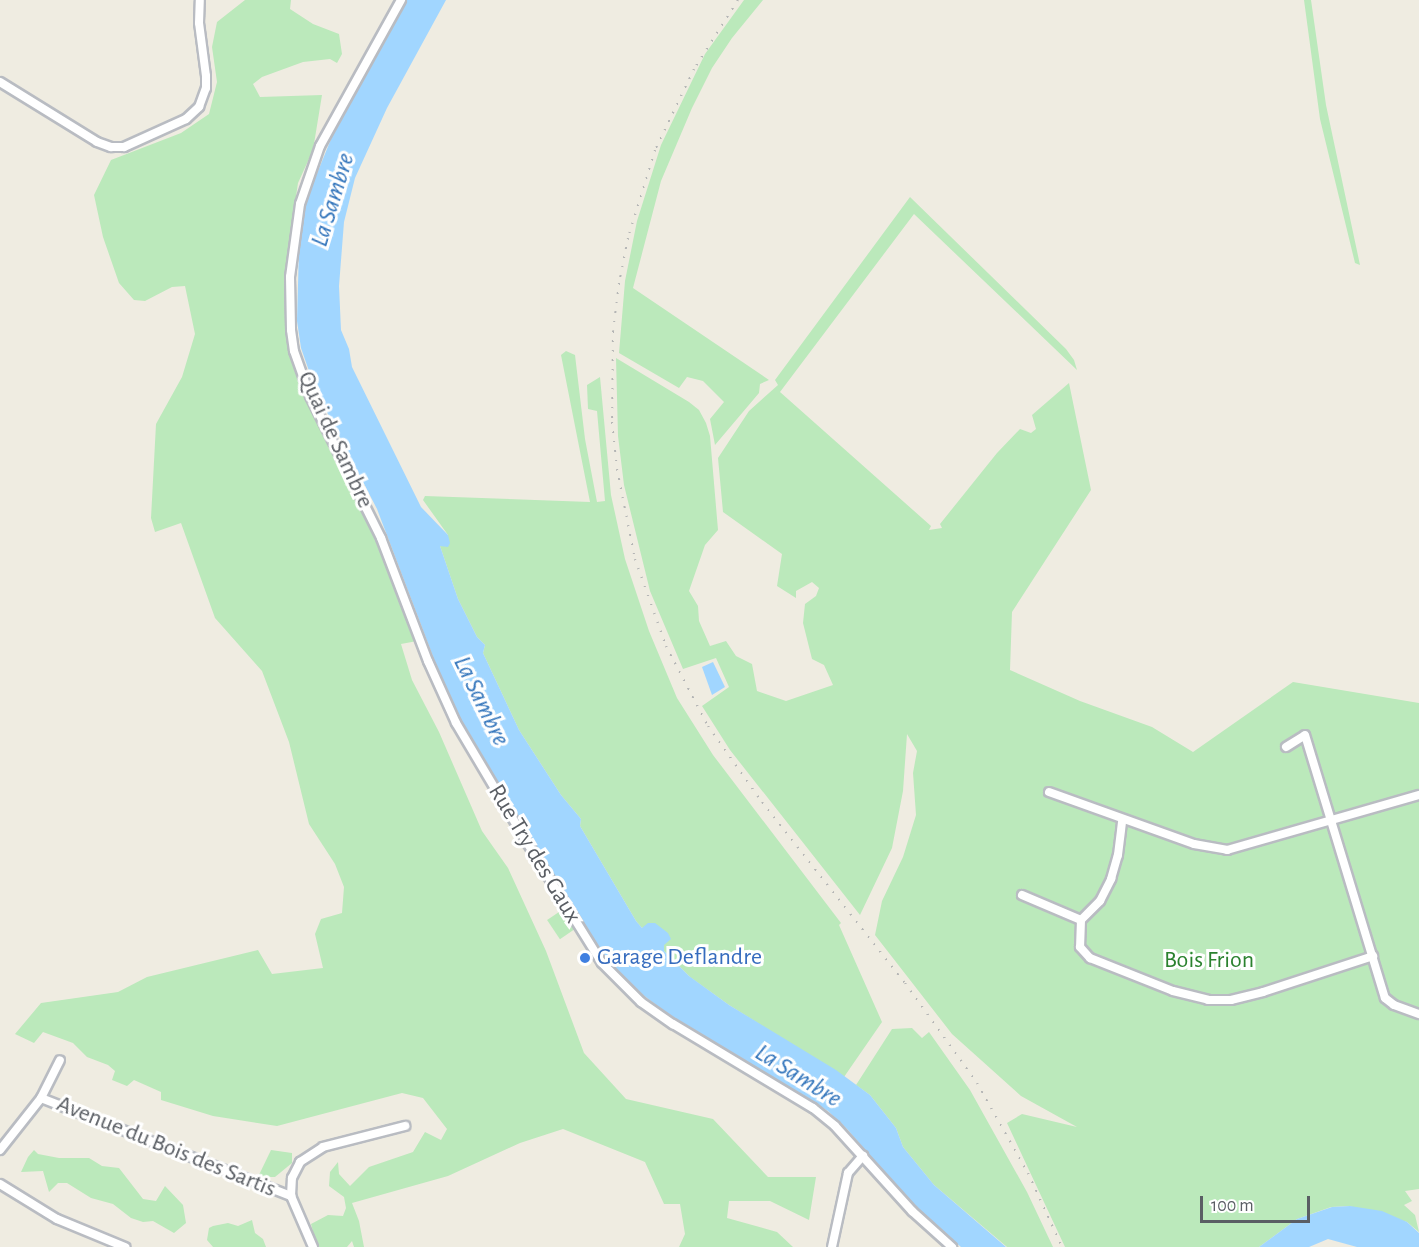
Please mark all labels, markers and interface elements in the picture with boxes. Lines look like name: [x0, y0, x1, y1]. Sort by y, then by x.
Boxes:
water label: La Sambre: [304, 149, 362, 251]
street label: Quai de Sambre: [291, 367, 379, 513]
water label: La Sambre: [446, 651, 516, 751]
street label: Rue Try des Gaux: [481, 779, 587, 929]
place label: Garage Deflandre: [597, 944, 762, 972]
park label: Bois Frion: [1164, 947, 1254, 975]
marker: Garage Deflandre: [578, 951, 592, 965]
water label: La Sambre: [749, 1037, 847, 1115]
street label: Avenue du Bois des Sartis: [52, 1090, 280, 1204]
scale bar: [1203, 1184, 1312, 1222]
text: 100 m: [1211, 1197, 1254, 1215]

